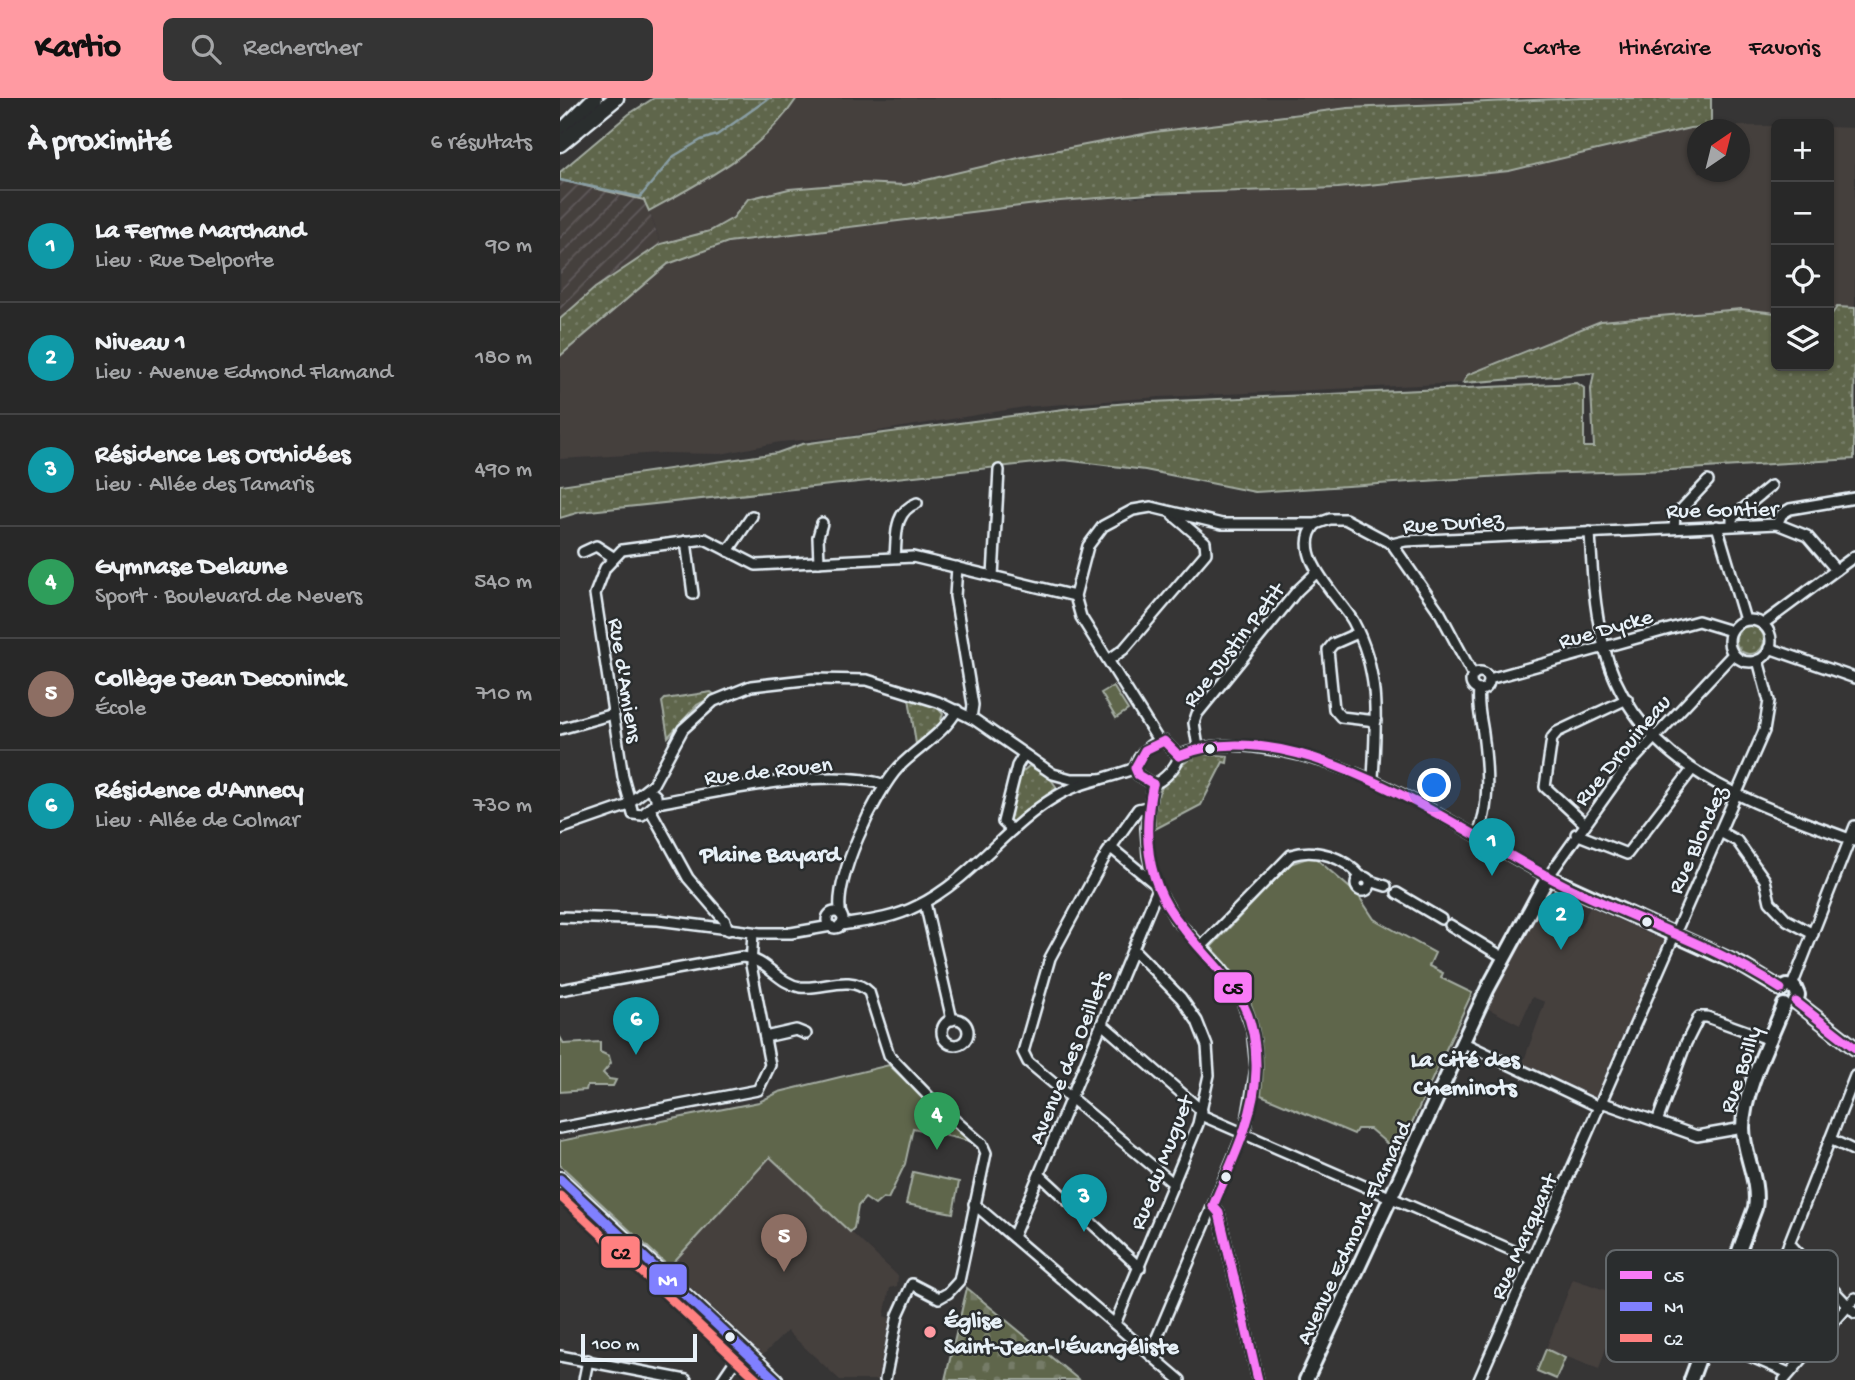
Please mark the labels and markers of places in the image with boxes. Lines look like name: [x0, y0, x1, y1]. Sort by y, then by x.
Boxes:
unlabelled marker: [1203, 742, 1217, 756]
pin: 1: [1469, 818, 1515, 876]
pin: 2: [1538, 892, 1584, 950]
unlabelled marker: [1640, 915, 1654, 929]
pin: 6: [613, 997, 659, 1055]
pin: 4: [914, 1092, 960, 1150]
unlabelled marker: [1219, 1170, 1233, 1184]
pin: 3: [1061, 1174, 1107, 1232]
pin: 5: [761, 1214, 807, 1272]
place label: Église Saint-Jean-l'Évangéliste: [944, 1309, 1180, 1362]
marker: Église Saint-Jean-l'Évangéliste: [922, 1324, 938, 1340]
unlabelled marker: [723, 1330, 737, 1344]

